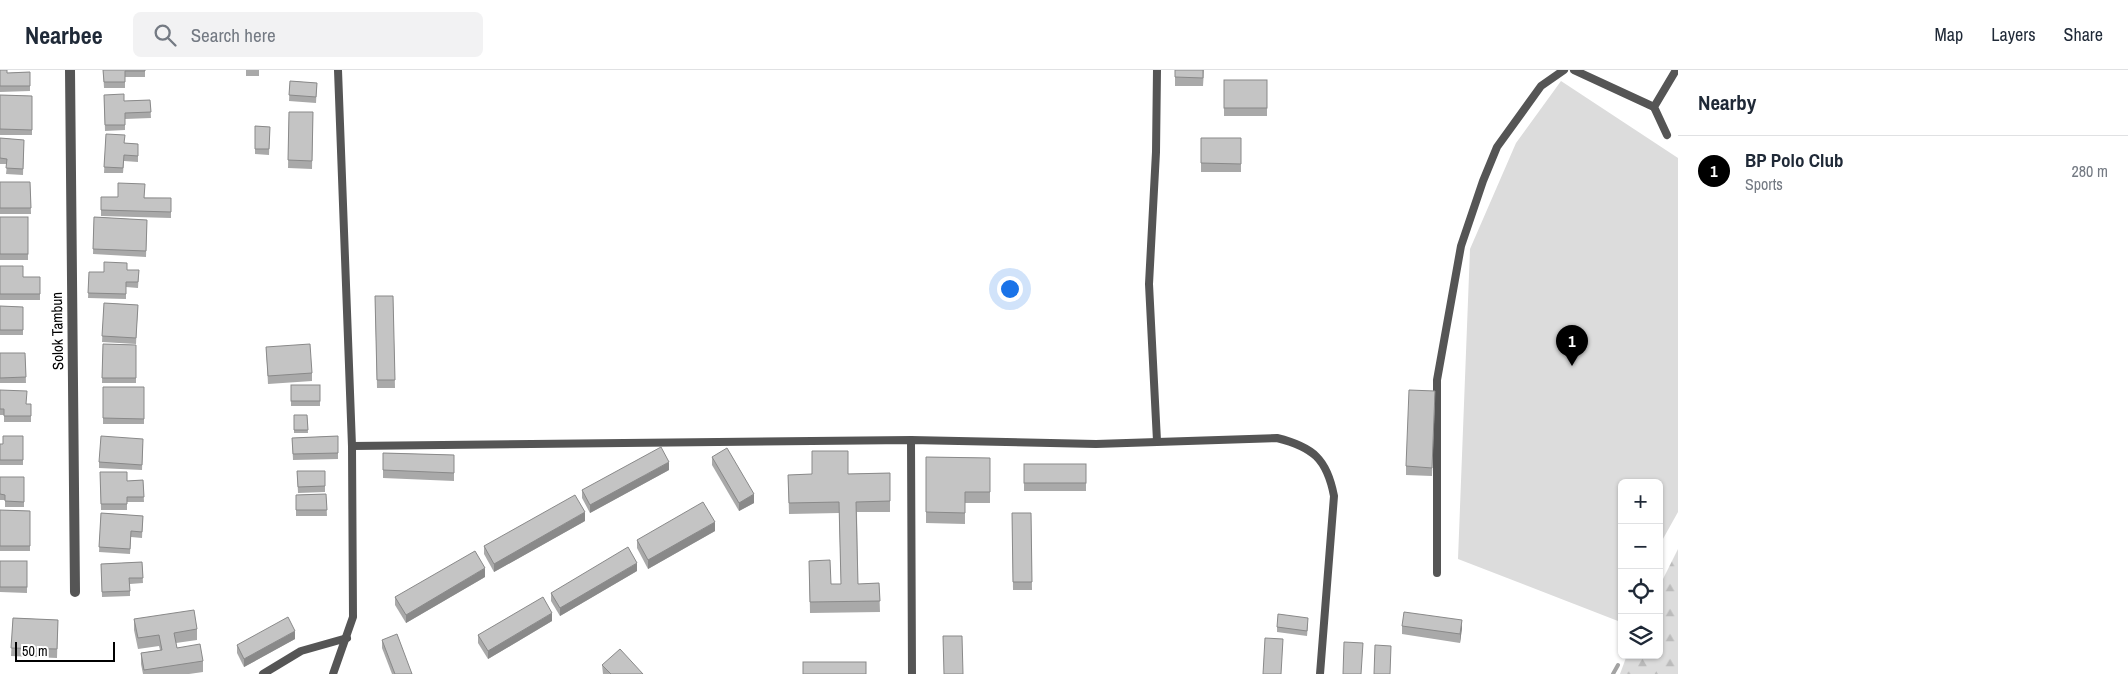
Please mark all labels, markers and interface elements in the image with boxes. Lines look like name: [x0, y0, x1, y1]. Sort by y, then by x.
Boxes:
search box: [133, 12, 483, 57]
text: Nearbee: [25, 19, 103, 51]
icon: search: [151, 21, 179, 49]
text: Search here: [191, 22, 276, 48]
text: Map: [1935, 22, 1963, 47]
text: Layers: [1991, 22, 2036, 47]
text: Share: [2064, 22, 2103, 47]
text: Nearby: [1698, 88, 1756, 117]
text: BP Polo Club: [1745, 147, 1843, 173]
text: 1: [1710, 160, 1718, 182]
text: 280 m: [2072, 160, 2108, 182]
text: Sports: [1745, 173, 1783, 195]
your location: [997, 276, 1023, 302]
street label: Solok Tambun: [46, 292, 68, 370]
pin: 1: [1556, 325, 1588, 366]
map controls: [1618, 479, 1663, 659]
button: +: [1618, 479, 1663, 524]
button: −: [1618, 524, 1663, 569]
button: locate: [1618, 569, 1663, 614]
button: layers: [1618, 614, 1663, 659]
scale bar: [15, 639, 115, 662]
text: 50 m: [22, 642, 48, 660]

